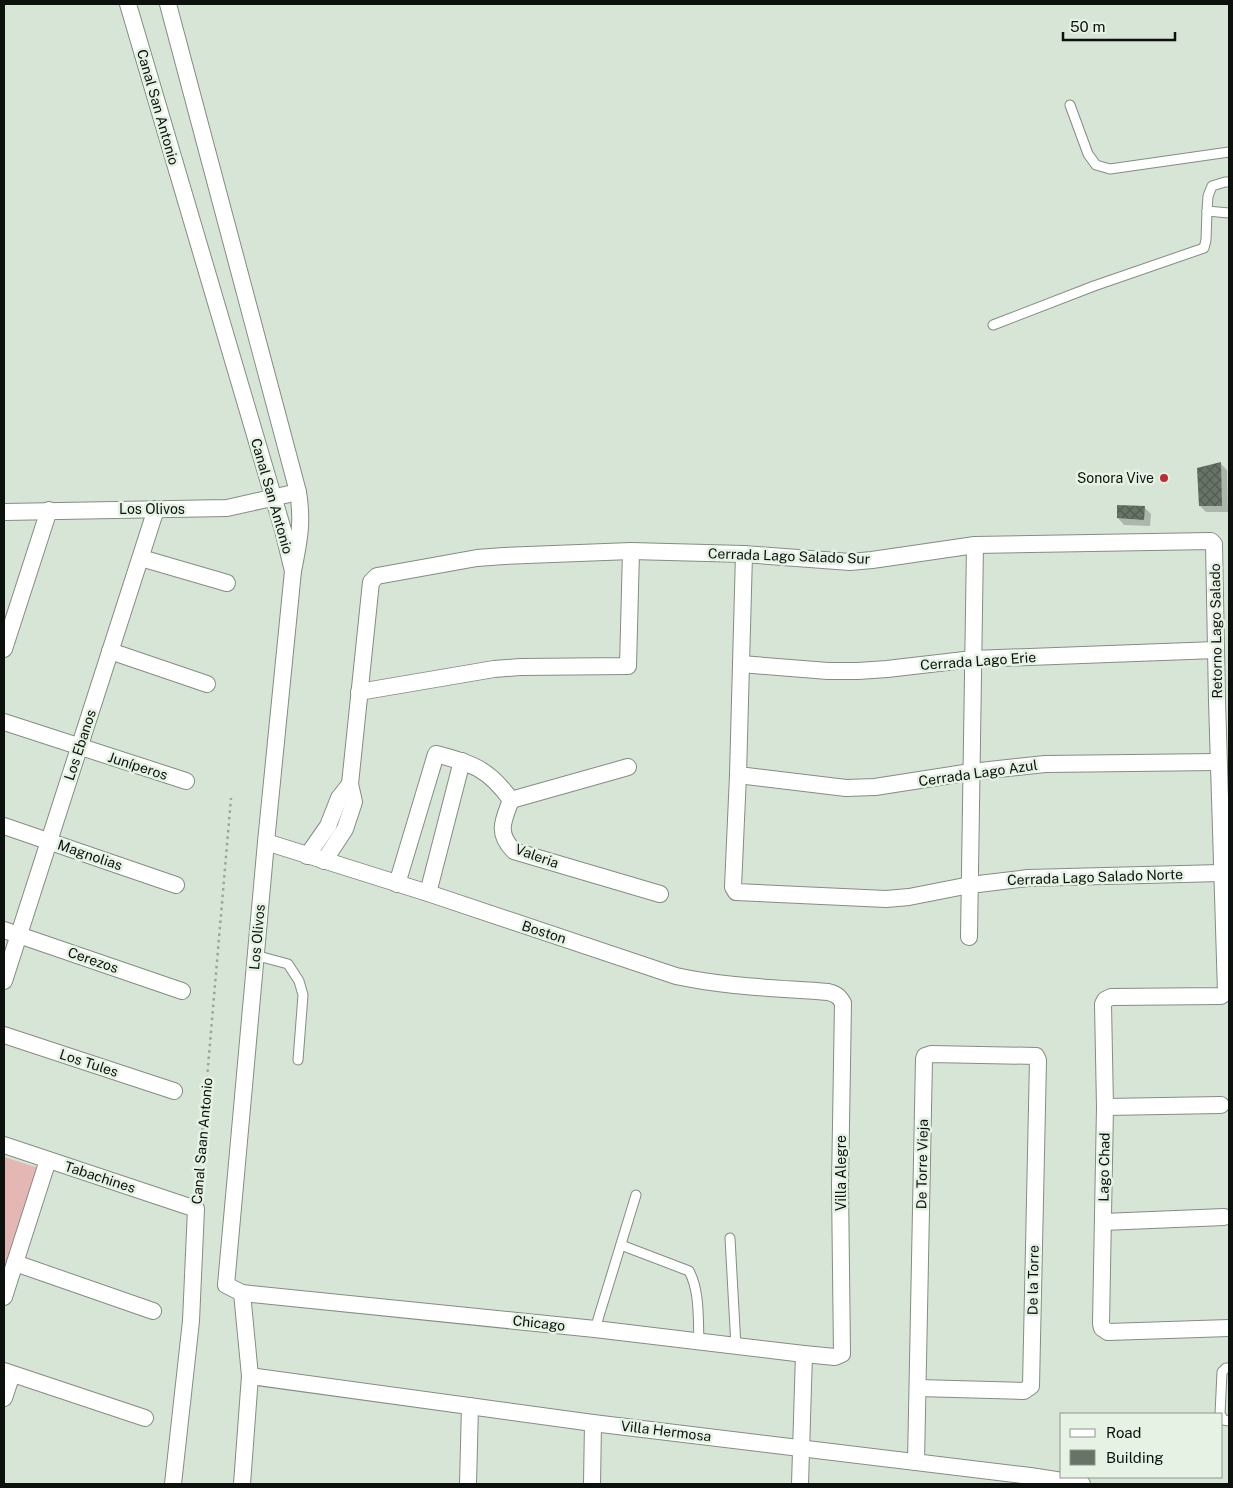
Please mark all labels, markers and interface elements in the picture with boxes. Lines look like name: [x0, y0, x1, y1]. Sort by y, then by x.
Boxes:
scale bar: [1063, 10, 1176, 42]
text: 50 m: [1070, 18, 1105, 35]
street label: Canal San Antonio: [134, 47, 182, 167]
street label: Canal San Antonio: [248, 436, 296, 556]
place label: Sonora Vive: [1077, 470, 1154, 486]
marker: Sonora Vive: [1158, 472, 1170, 484]
street label: Los Olivos: [119, 501, 185, 517]
street label: Cerrada Lago Salado Sur: [708, 545, 870, 567]
street label: Retorno Lago Salado: [1207, 563, 1225, 699]
street label: Cerrada Lago Erie: [919, 649, 1037, 673]
street label: Los Ebanos: [61, 708, 99, 782]
street label: Juníperos: [106, 749, 170, 783]
street label: Cerrada Lago Azul: [917, 757, 1039, 789]
street label: Magnolias: [56, 836, 124, 874]
street label: Valeria: [513, 841, 561, 871]
street label: Cerrada Lago Salado Norte: [1007, 866, 1183, 888]
street label: Los Olivos: [246, 904, 268, 970]
street label: Boston: [520, 917, 568, 947]
street label: Cerezos: [66, 944, 120, 976]
street label: Los Tules: [58, 1046, 120, 1080]
street label: Canal Saan Antonio: [188, 1077, 216, 1205]
street label: De Torre Vieja: [913, 1119, 931, 1209]
street label: Lago Chad: [1095, 1132, 1113, 1202]
street label: Villa Alegre: [833, 1135, 849, 1211]
street label: Tabachines: [63, 1158, 137, 1196]
street label: De la Torre: [1024, 1245, 1042, 1315]
street label: Chicago: [512, 1312, 566, 1334]
legend: [1060, 1413, 1223, 1478]
street label: Villa Hermosa: [620, 1418, 712, 1444]
text: Road: [1106, 1424, 1142, 1441]
text: Building: [1106, 1449, 1164, 1466]

